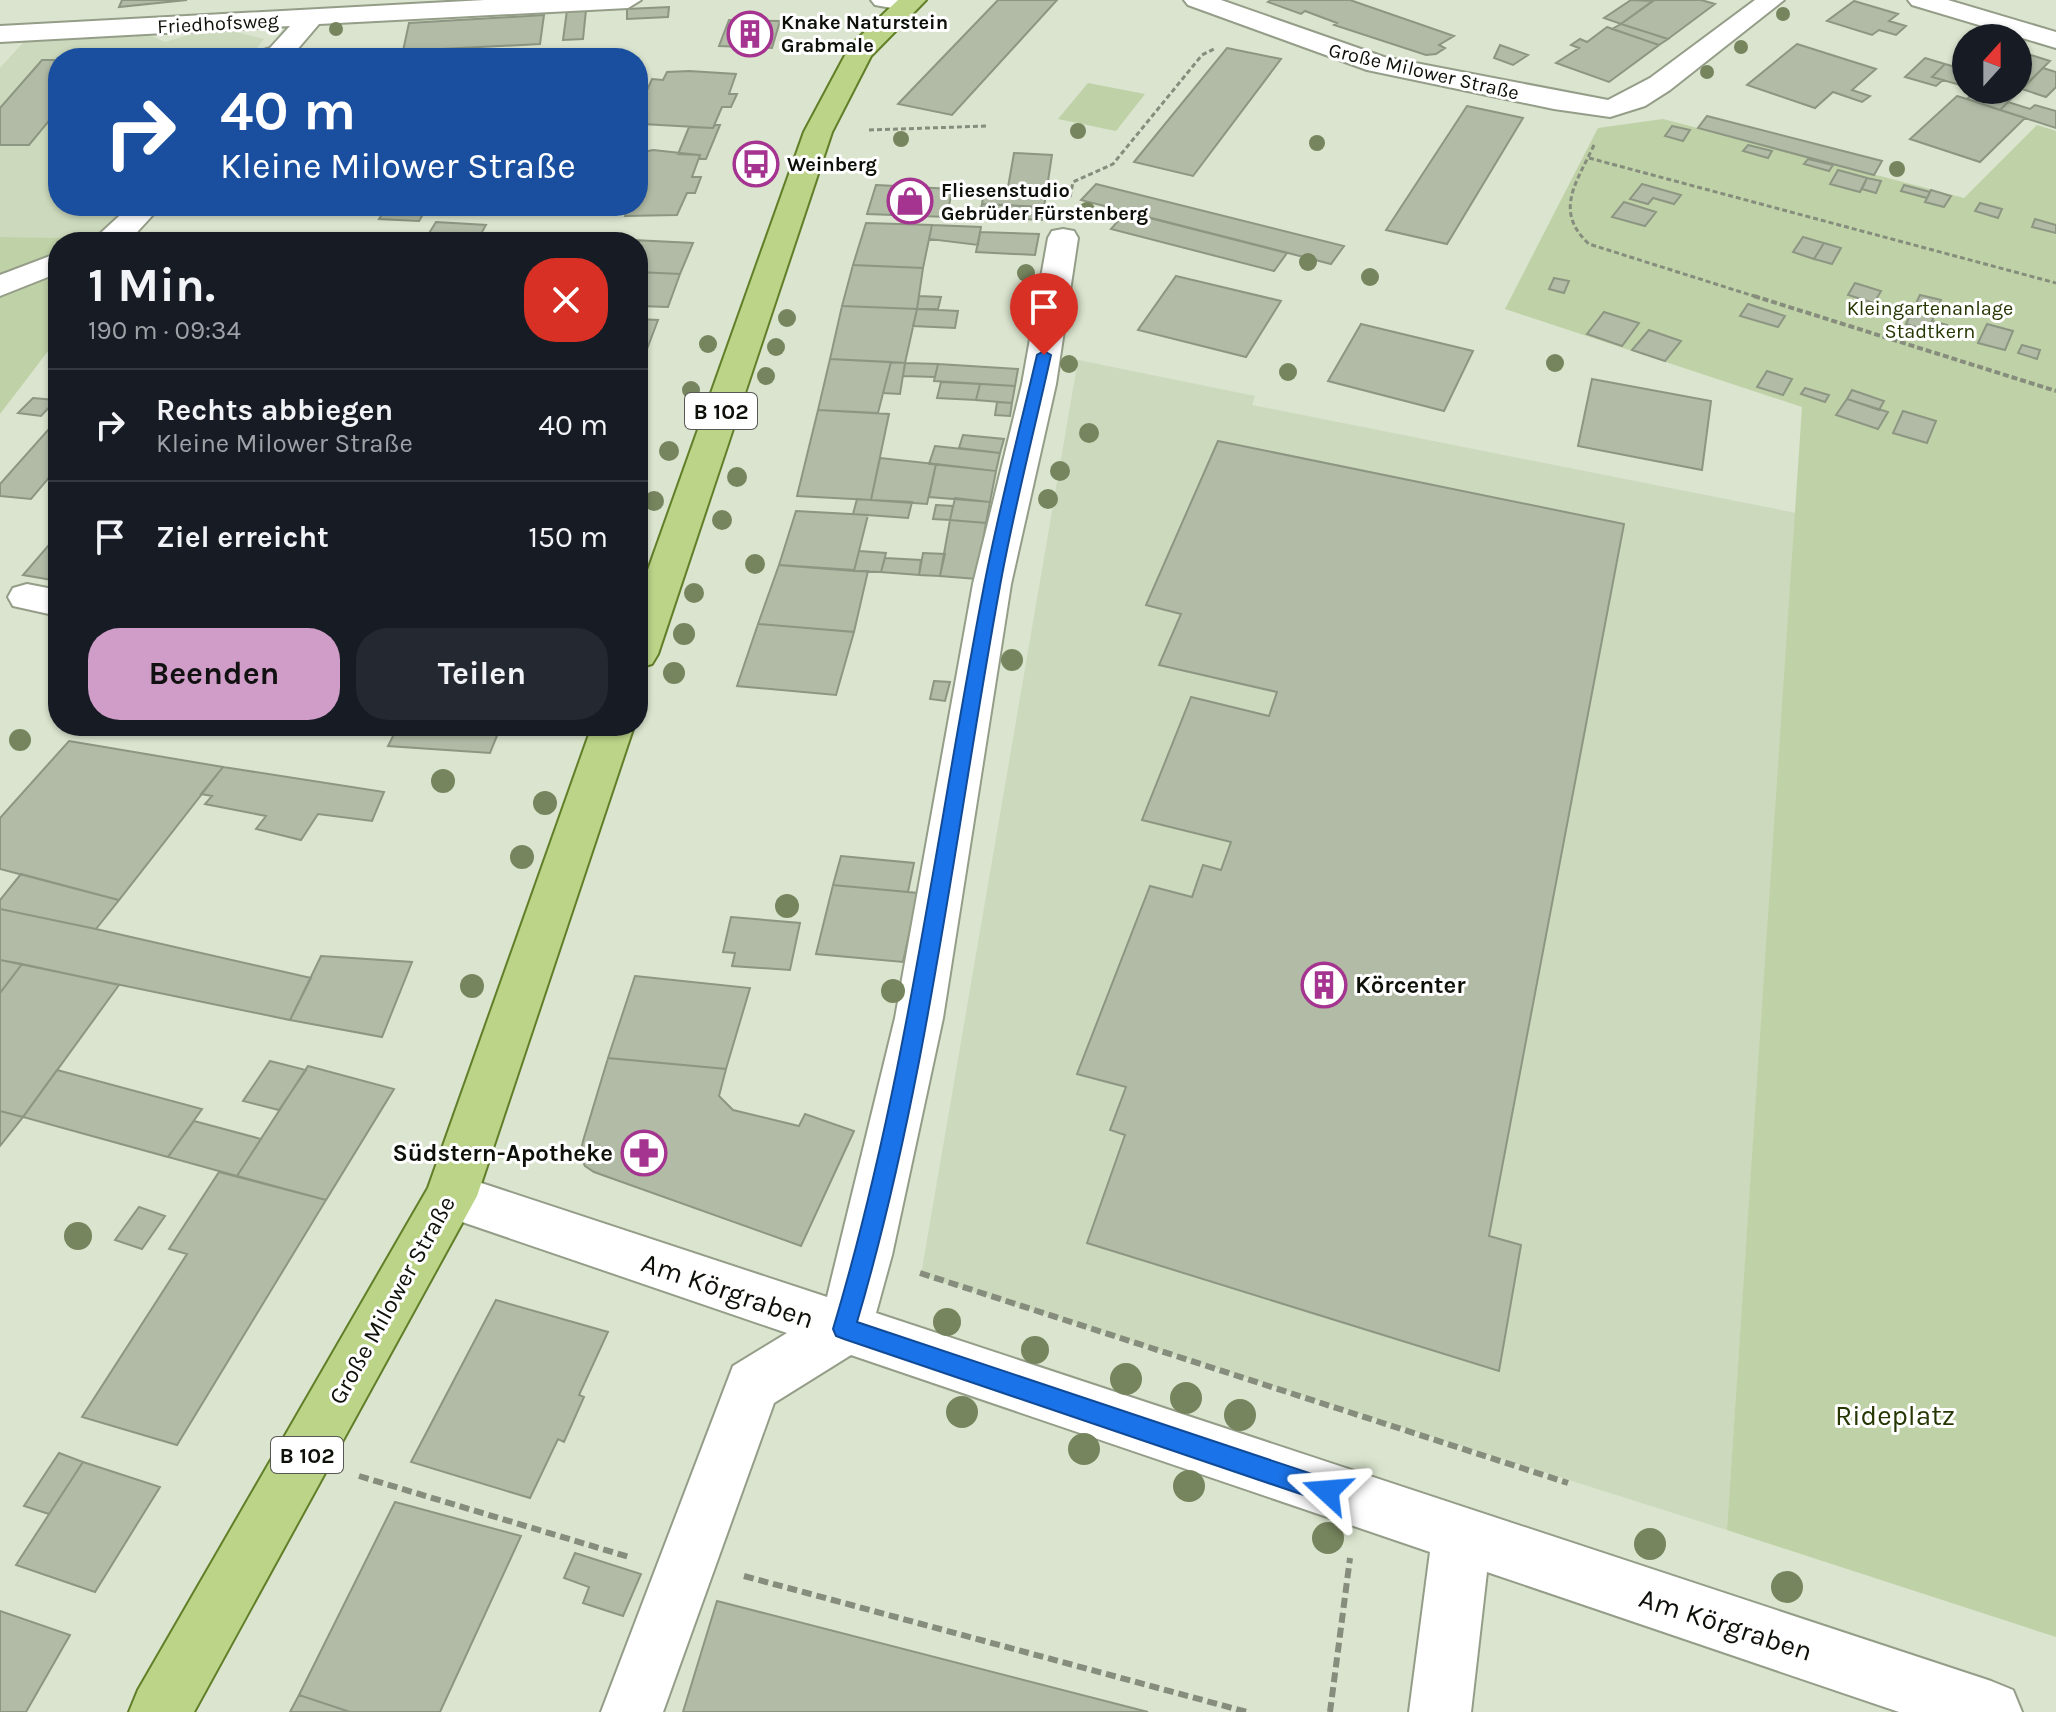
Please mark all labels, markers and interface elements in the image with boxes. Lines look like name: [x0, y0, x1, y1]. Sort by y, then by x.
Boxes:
street label: Friedhofsweg: [157, 9, 279, 38]
building icon: Knake Naturstein Grabmale: [726, 10, 774, 58]
place label: Knake Naturstein Grabmale: [781, 11, 948, 57]
north arrow: [1952, 24, 2032, 104]
map controls: [1952, 24, 2032, 104]
street label: Große Milower Straße: [1326, 38, 1521, 105]
text: 40 m: [220, 78, 356, 143]
icon: right: [88, 80, 192, 184]
bus stop icon: Weinberg: [732, 140, 780, 188]
text: Kleine Milower Straße: [220, 145, 576, 187]
place label: Weinberg: [787, 153, 877, 176]
shop icon: Fliesenstudio Gebrüder Fürstenberg: [886, 177, 934, 225]
place label: Fliesenstudio Gebrüder Fürstenberg: [941, 179, 1149, 225]
text: 1 Min.: [88, 257, 215, 313]
button: close: [524, 258, 608, 342]
pin: [1010, 273, 1078, 355]
icon: arrive: [1022, 285, 1066, 329]
park label: Kleingartenanlage Stadtkern: [1847, 297, 2013, 343]
text: 190 m · 09:34: [88, 315, 241, 346]
text: Rechts abbiegen: [156, 392, 393, 428]
road number: B 102: [685, 393, 757, 429]
icon: right: [88, 403, 132, 447]
text: 40 m: [538, 407, 608, 443]
text: Kleine Milower Straße: [156, 428, 413, 459]
icon: arrive: [88, 515, 132, 559]
text: Ziel erreicht: [156, 519, 329, 555]
text: 150 m: [528, 519, 608, 555]
button: Beenden: [88, 628, 340, 720]
button: Teilen: [356, 628, 608, 720]
building icon: Körcenter: [1300, 961, 1348, 1009]
place label: Körcenter: [1355, 971, 1466, 999]
pharmacy icon: Südstern-Apotheke: [620, 1129, 668, 1177]
place label: Südstern-Apotheke: [392, 1139, 613, 1167]
street label: Große Milower Straße: [323, 1191, 461, 1409]
street label: Am Körgraben: [637, 1246, 818, 1335]
park label: Rideplatz: [1835, 1399, 1955, 1432]
road number: B 102: [271, 1437, 343, 1473]
position arrow: [1285, 1449, 1369, 1533]
street label: Am Körgraben: [1635, 1581, 1817, 1668]

